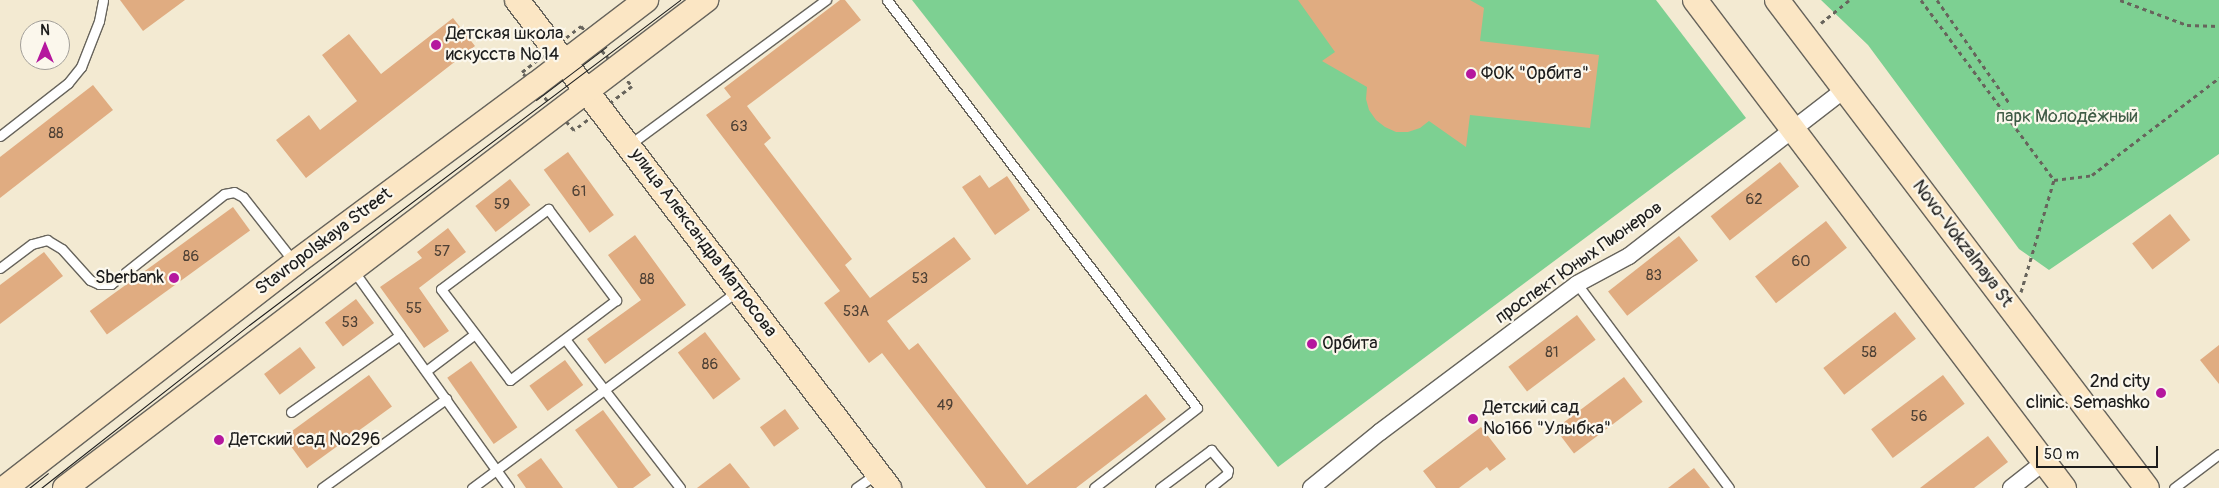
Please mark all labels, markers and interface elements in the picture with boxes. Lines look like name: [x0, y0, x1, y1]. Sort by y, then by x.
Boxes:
north arrow: [20, 20, 70, 70]
text: N: [40, 22, 50, 39]
place label: Детская школа искусств №14: [446, 24, 563, 66]
marker: Детская школа искусств №14: [430, 39, 442, 51]
place label: ФОК "Орбита": [1481, 63, 1589, 85]
marker: ФОК "Орбита": [1465, 68, 1477, 80]
park label: парк Молодёжный: [1996, 106, 2138, 128]
house number: 63: [730, 118, 748, 136]
house number: 88: [48, 125, 64, 143]
street label: улица Александра Матросова: [625, 144, 781, 342]
street label: Novo-Vokzalnaya St: [1907, 176, 2017, 312]
house number: 61: [572, 183, 586, 201]
street label: Stavropolskaya Street: [252, 184, 396, 300]
house number: 62: [1745, 191, 1763, 209]
house number: 59: [494, 196, 510, 214]
street label: проспект Юных Пионеров: [1491, 197, 1667, 329]
house number: 57: [434, 243, 450, 261]
house number: 86: [183, 248, 199, 266]
house number: 60: [1792, 253, 1810, 271]
place label: Sberbank: [95, 267, 164, 289]
house number: 83: [1646, 267, 1662, 285]
house number: 53: [912, 270, 928, 288]
house number: 88: [639, 271, 655, 289]
marker: Sberbank: [168, 272, 180, 284]
house number: 55: [406, 300, 422, 318]
house number: 53А: [843, 303, 869, 321]
house number: 53: [342, 314, 358, 332]
place label: Орбита: [1322, 333, 1378, 355]
marker: Орбита: [1306, 338, 1318, 350]
house number: 81: [1545, 344, 1559, 362]
house number: 58: [1861, 344, 1877, 362]
house number: 86: [702, 356, 718, 374]
place label: 2nd city clinic. Semashko: [2026, 372, 2150, 414]
marker: 2nd city clinic. Semashko: [2154, 386, 2168, 400]
house number: 49: [937, 397, 953, 415]
place label: Детский сад №166 "Улыбка": [1483, 398, 1611, 440]
house number: 56: [1911, 408, 1927, 426]
marker: Детский сад №166 "Улыбка": [1467, 413, 1479, 425]
place label: Детский сад №296: [229, 429, 381, 451]
marker: Детский сад №296: [213, 434, 225, 446]
scale bar: [2039, 436, 2162, 468]
text: 50 m: [2044, 445, 2079, 464]

